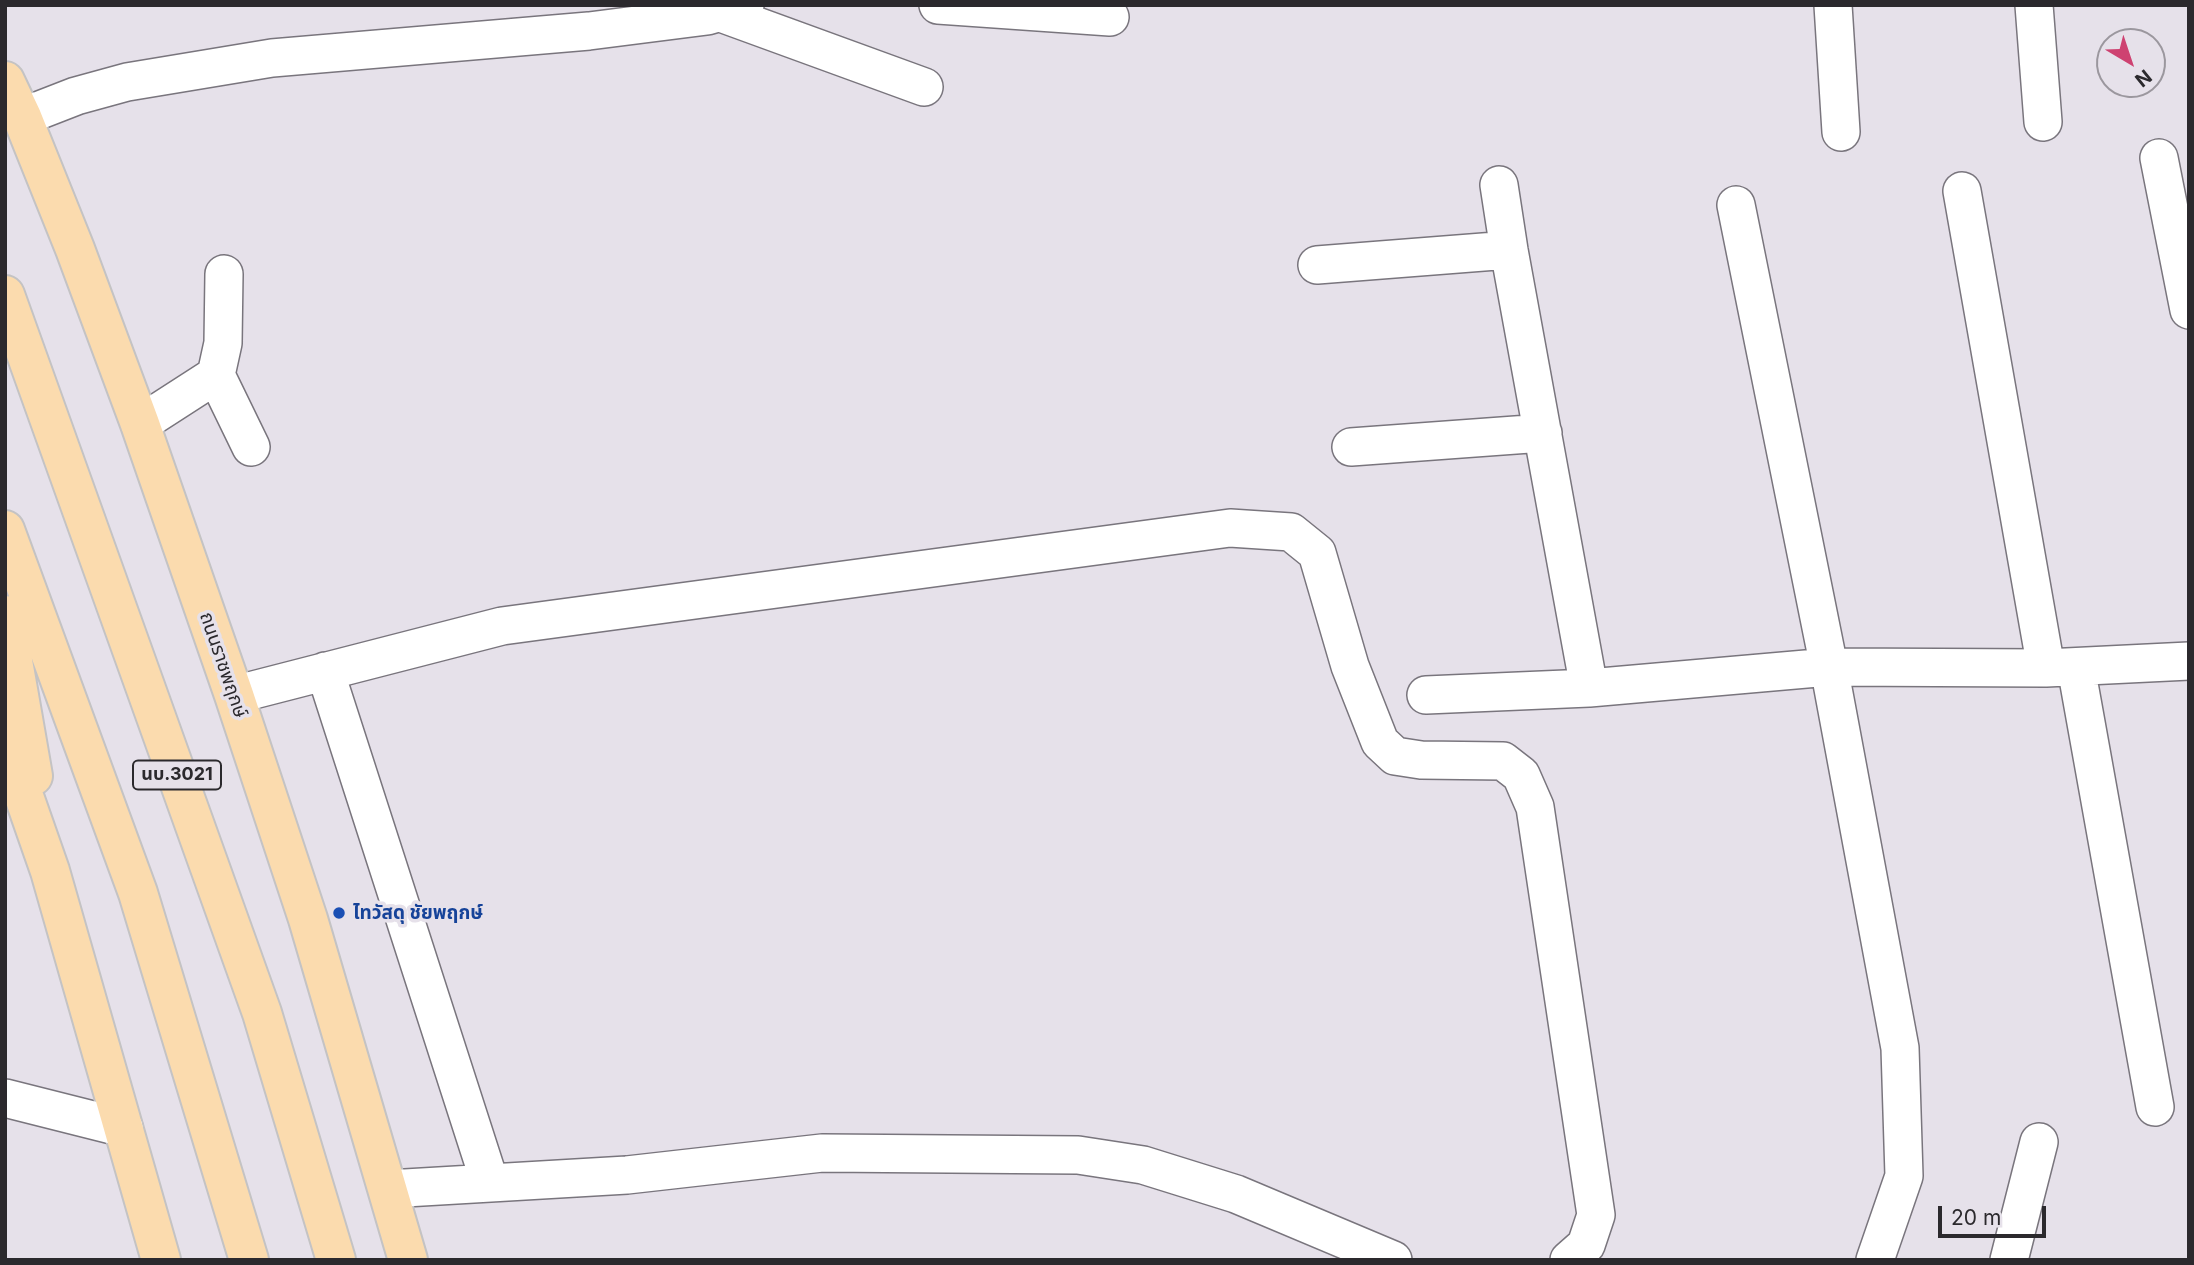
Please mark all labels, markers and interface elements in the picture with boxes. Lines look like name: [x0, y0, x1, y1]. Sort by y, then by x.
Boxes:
north arrow: [2096, 28, 2166, 98]
text: N: [2130, 65, 2156, 92]
street label: ถนนราชพฤกษ์: [194, 609, 252, 721]
road number: นบ.3021: [133, 760, 221, 790]
place label: ไทวัสดุ ชัยพฤกษ์: [353, 902, 483, 924]
marker: ไทวัสดุ ชัยพฤกษ์: [331, 905, 347, 921]
scale bar: [1942, 1192, 2050, 1236]
text: 20 m: [1951, 1205, 2001, 1230]

